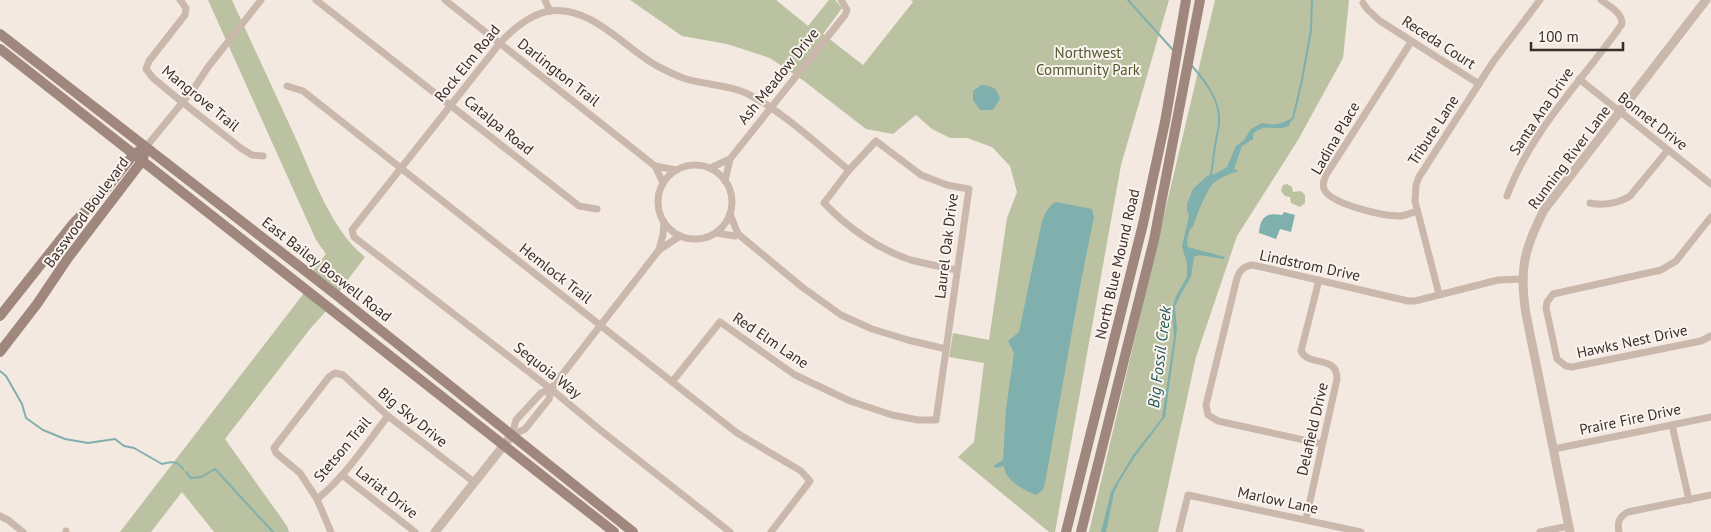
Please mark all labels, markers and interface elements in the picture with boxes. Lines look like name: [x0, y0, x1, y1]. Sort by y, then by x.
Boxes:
street label: Receda Court: [1399, 11, 1479, 73]
street label: Rock Elm Road: [430, 20, 504, 106]
scale bar: [1531, 20, 1624, 52]
street label: Ash Meadow Drive: [733, 24, 823, 128]
text: 100 m: [1538, 27, 1579, 46]
street label: Darlington Trail: [514, 34, 605, 110]
park label: Northwest Community Park: [1036, 43, 1141, 79]
street label: Mangrove Trail: [158, 61, 244, 135]
street label: Santa Ana Drive: [1505, 64, 1577, 158]
street label: Bonnet Drive: [1614, 88, 1692, 154]
street label: Catalpa Road: [460, 91, 538, 159]
street label: Tribute Lane: [1403, 92, 1463, 168]
street label: Ladina Place: [1307, 98, 1363, 178]
street label: Running River Lane: [1524, 101, 1614, 213]
street label: Basswood Boulevard: [39, 153, 133, 271]
street label: North Blue Mound Road: [1090, 187, 1144, 341]
street label: Laurel Oak Drive: [930, 192, 962, 300]
street label: East Bailey Boswell Road: [258, 212, 396, 326]
street label: Hemlock Trail: [516, 239, 597, 308]
street label: Lindstrom Drive: [1258, 245, 1362, 285]
water label: Big Fossil Creek: [1143, 304, 1175, 409]
street label: Red Elm Lane: [730, 308, 812, 372]
street label: Hawks Nest Drive: [1575, 320, 1689, 362]
street label: Sequoia Way: [510, 338, 586, 402]
street label: Delafield Drive: [1292, 381, 1332, 477]
street label: Big Sky Drive: [374, 383, 452, 451]
street label: Praire Fire Drive: [1578, 399, 1682, 439]
street label: Stetson Trail: [309, 412, 375, 486]
street label: Lariat Drive: [352, 462, 422, 522]
street label: Marlow Lane: [1236, 482, 1320, 518]

